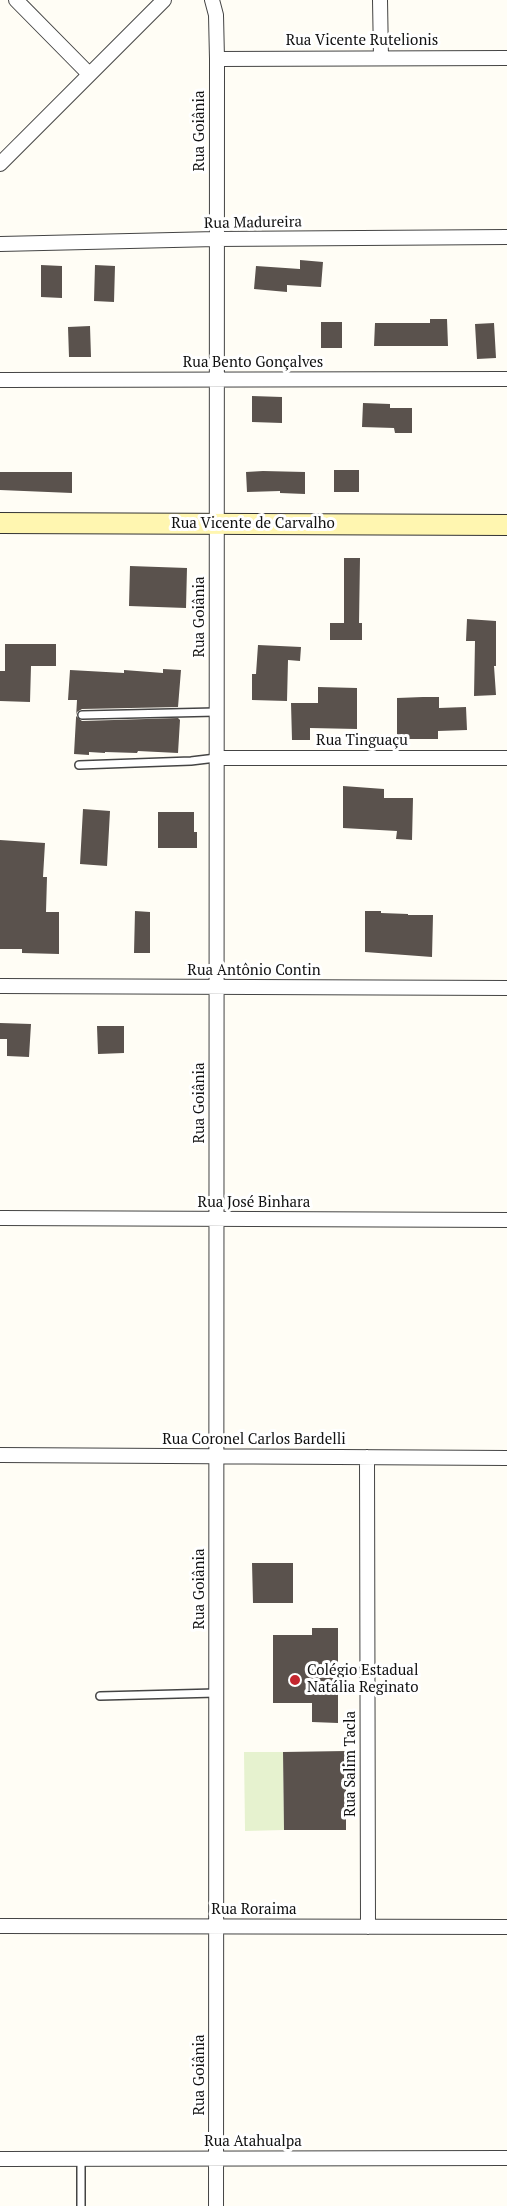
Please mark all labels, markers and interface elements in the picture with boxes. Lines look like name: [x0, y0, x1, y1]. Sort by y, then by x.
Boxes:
street label: Rua Vicente Rutelionis: [286, 32, 438, 50]
street label: Rua Goiânia: [191, 90, 209, 172]
street label: Rua Madureira: [204, 213, 302, 233]
street label: Rua Bento Gonçalves: [183, 354, 323, 372]
street label: Rua Vicente de Carvalho: [171, 515, 335, 533]
street label: Rua Goiânia: [191, 576, 209, 658]
street label: Rua Tinguaçu: [316, 732, 408, 750]
street label: Rua Antônio Contin: [187, 962, 321, 980]
street label: Rua Goiânia: [191, 1062, 209, 1144]
street label: Rua José Binhara: [198, 1194, 310, 1212]
street label: Rua Coronel Carlos Bardelli: [162, 1431, 346, 1449]
street label: Rua Goiânia: [191, 1548, 209, 1630]
place label: Colégio Estadual Natália Reginato: [307, 1662, 419, 1697]
marker: Colégio Estadual Natália Reginato: [288, 1673, 302, 1687]
street label: Rua Salim Tacla: [342, 1711, 360, 1817]
street label: Rua Roraima: [211, 1901, 297, 1919]
street label: Rua Goiânia: [191, 2034, 209, 2116]
street label: Rua Atahualpa: [204, 2133, 302, 2151]

